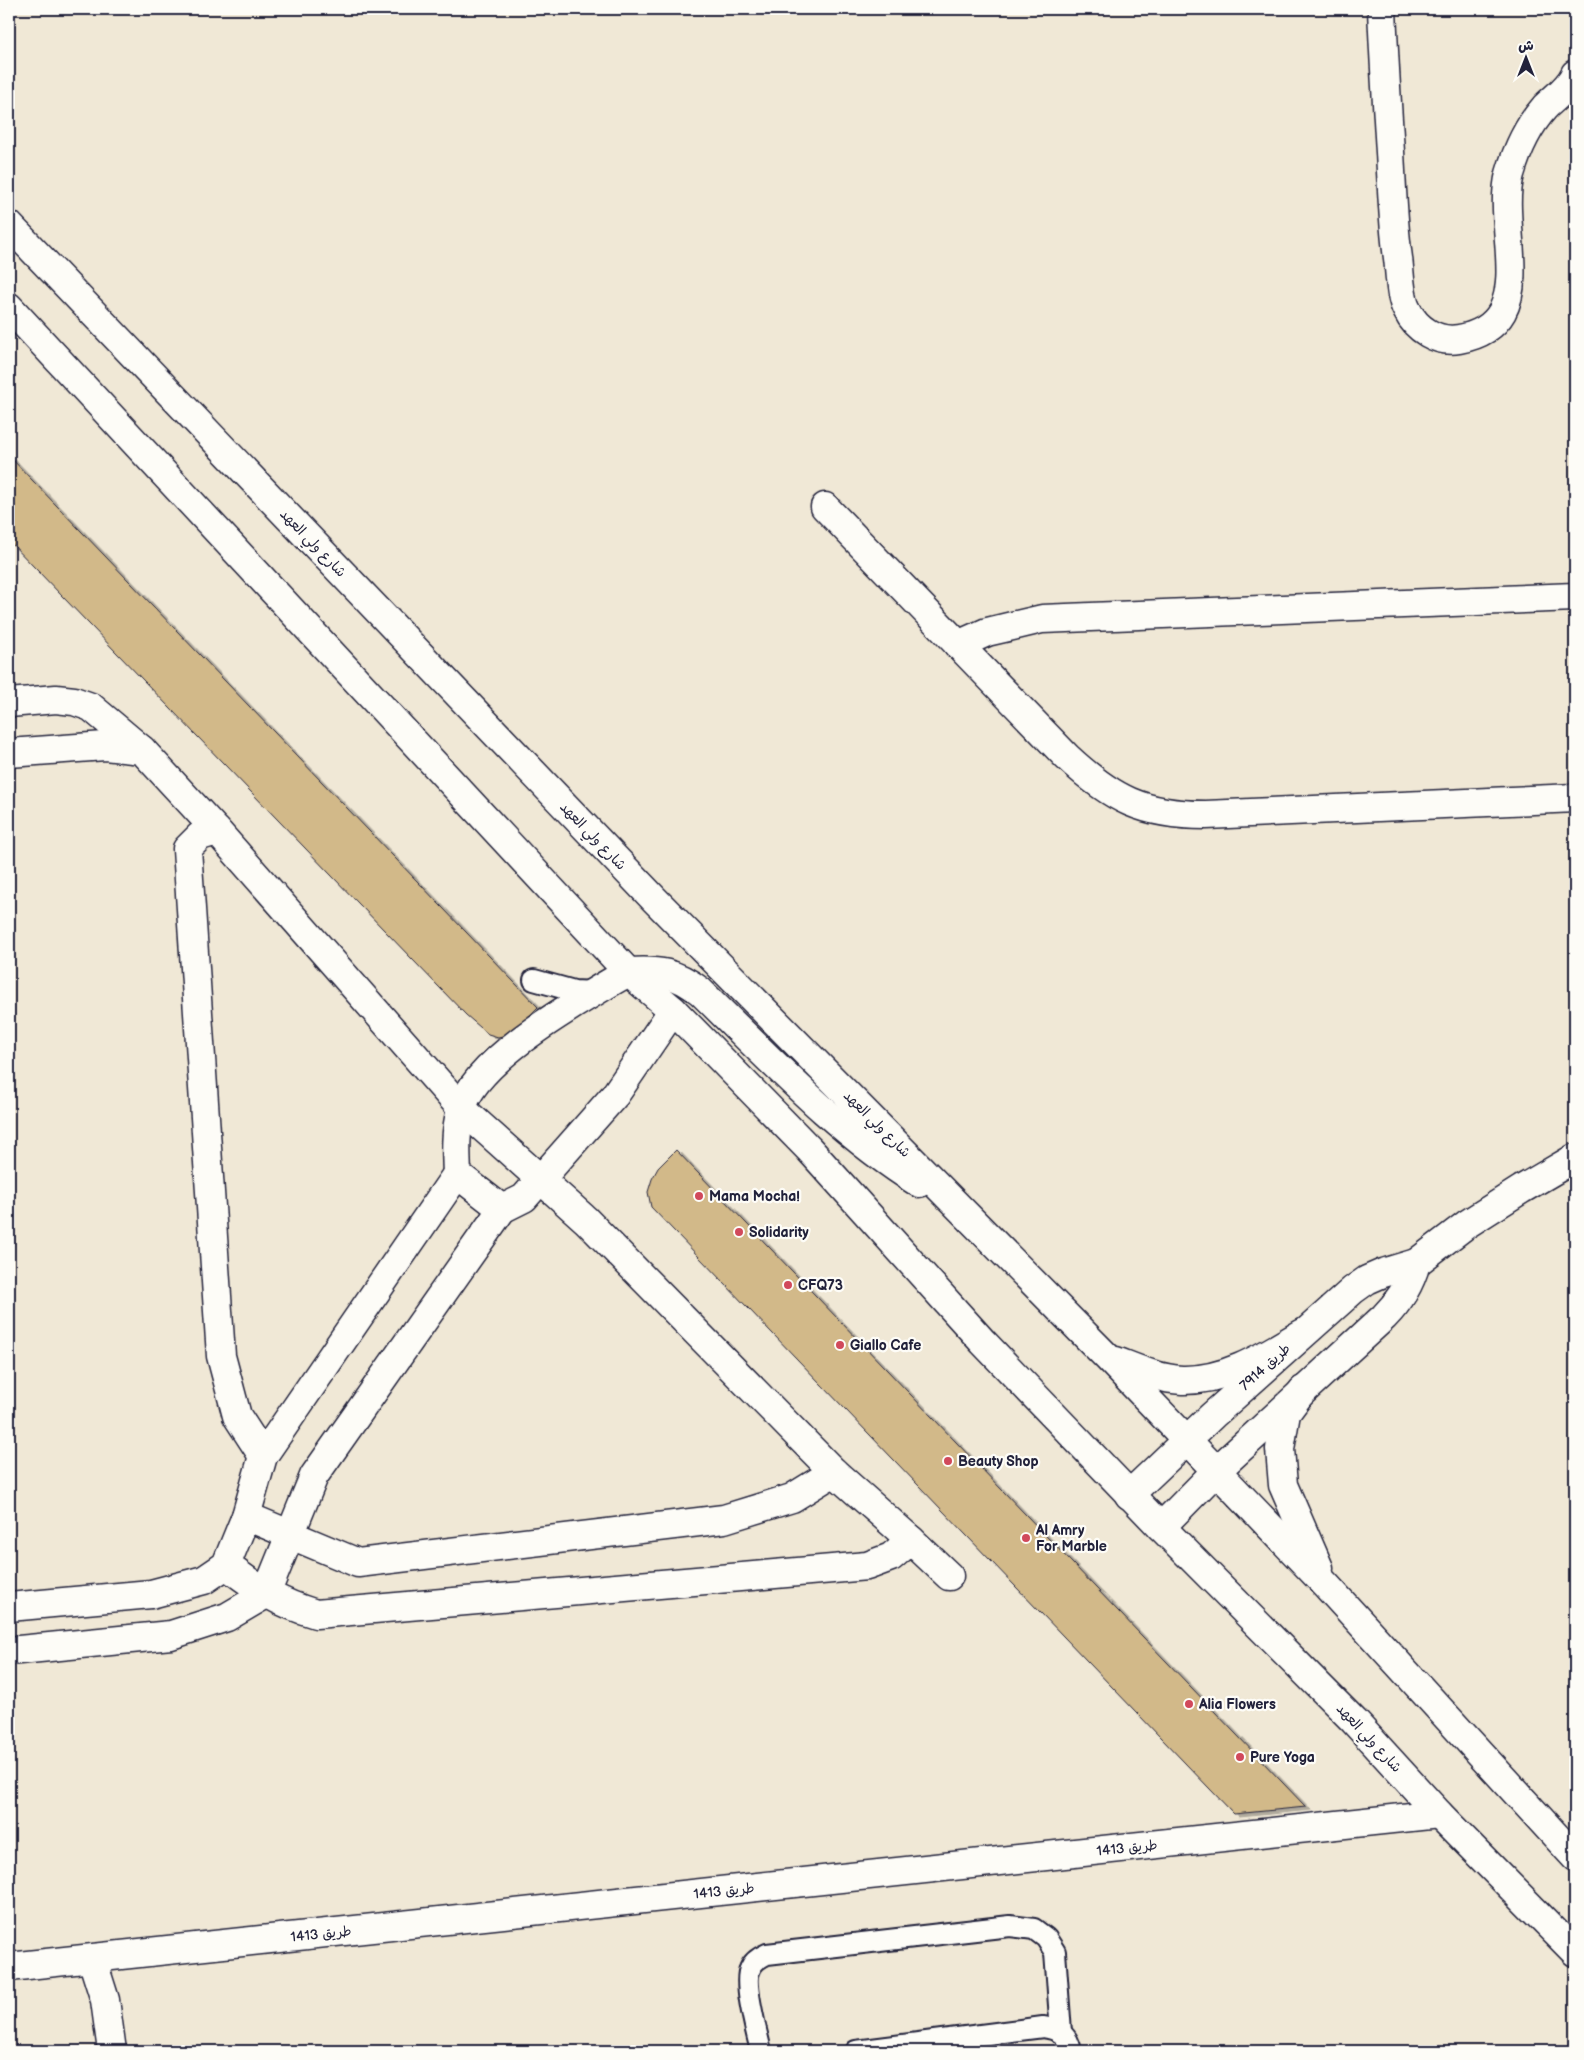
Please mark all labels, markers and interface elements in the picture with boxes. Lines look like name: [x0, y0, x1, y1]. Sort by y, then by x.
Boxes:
north arrow: [1502, 32, 1552, 82]
text: ش: [1518, 37, 1534, 54]
street label: شارع ولي العهد: [274, 506, 350, 583]
street label: شارع ولي العهد: [554, 799, 630, 876]
street label: شارع ولي العهد: [837, 1087, 914, 1164]
place label: Mama Mocha!: [709, 1188, 800, 1205]
marker: Mama Mocha!: [693, 1190, 705, 1202]
place label: Solidarity: [749, 1224, 809, 1241]
marker: Solidarity: [733, 1226, 745, 1238]
place label: CFQ73: [798, 1277, 843, 1294]
marker: CFQ73: [782, 1279, 794, 1291]
place label: Giallo Cafe: [850, 1337, 921, 1354]
marker: Giallo Cafe: [834, 1339, 846, 1351]
street label: طريق 7914: [1236, 1340, 1294, 1394]
place label: Beauty Shop: [958, 1453, 1038, 1470]
marker: Beauty Shop: [942, 1455, 954, 1467]
place label: Al Amry For Marble: [1035, 1522, 1107, 1555]
marker: Al Amry For Marble: [1020, 1532, 1032, 1544]
place label: Alia Flowers: [1198, 1696, 1276, 1713]
marker: Alia Flowers: [1183, 1698, 1195, 1710]
street label: شارع ولي العهد: [1330, 1700, 1405, 1779]
place label: Pure Yoga: [1250, 1749, 1315, 1766]
marker: Pure Yoga: [1234, 1751, 1246, 1763]
street label: طريق 1413: [1096, 1836, 1158, 1860]
street label: طريق 1413: [693, 1879, 755, 1903]
street label: طريق 1413: [290, 1922, 352, 1946]

